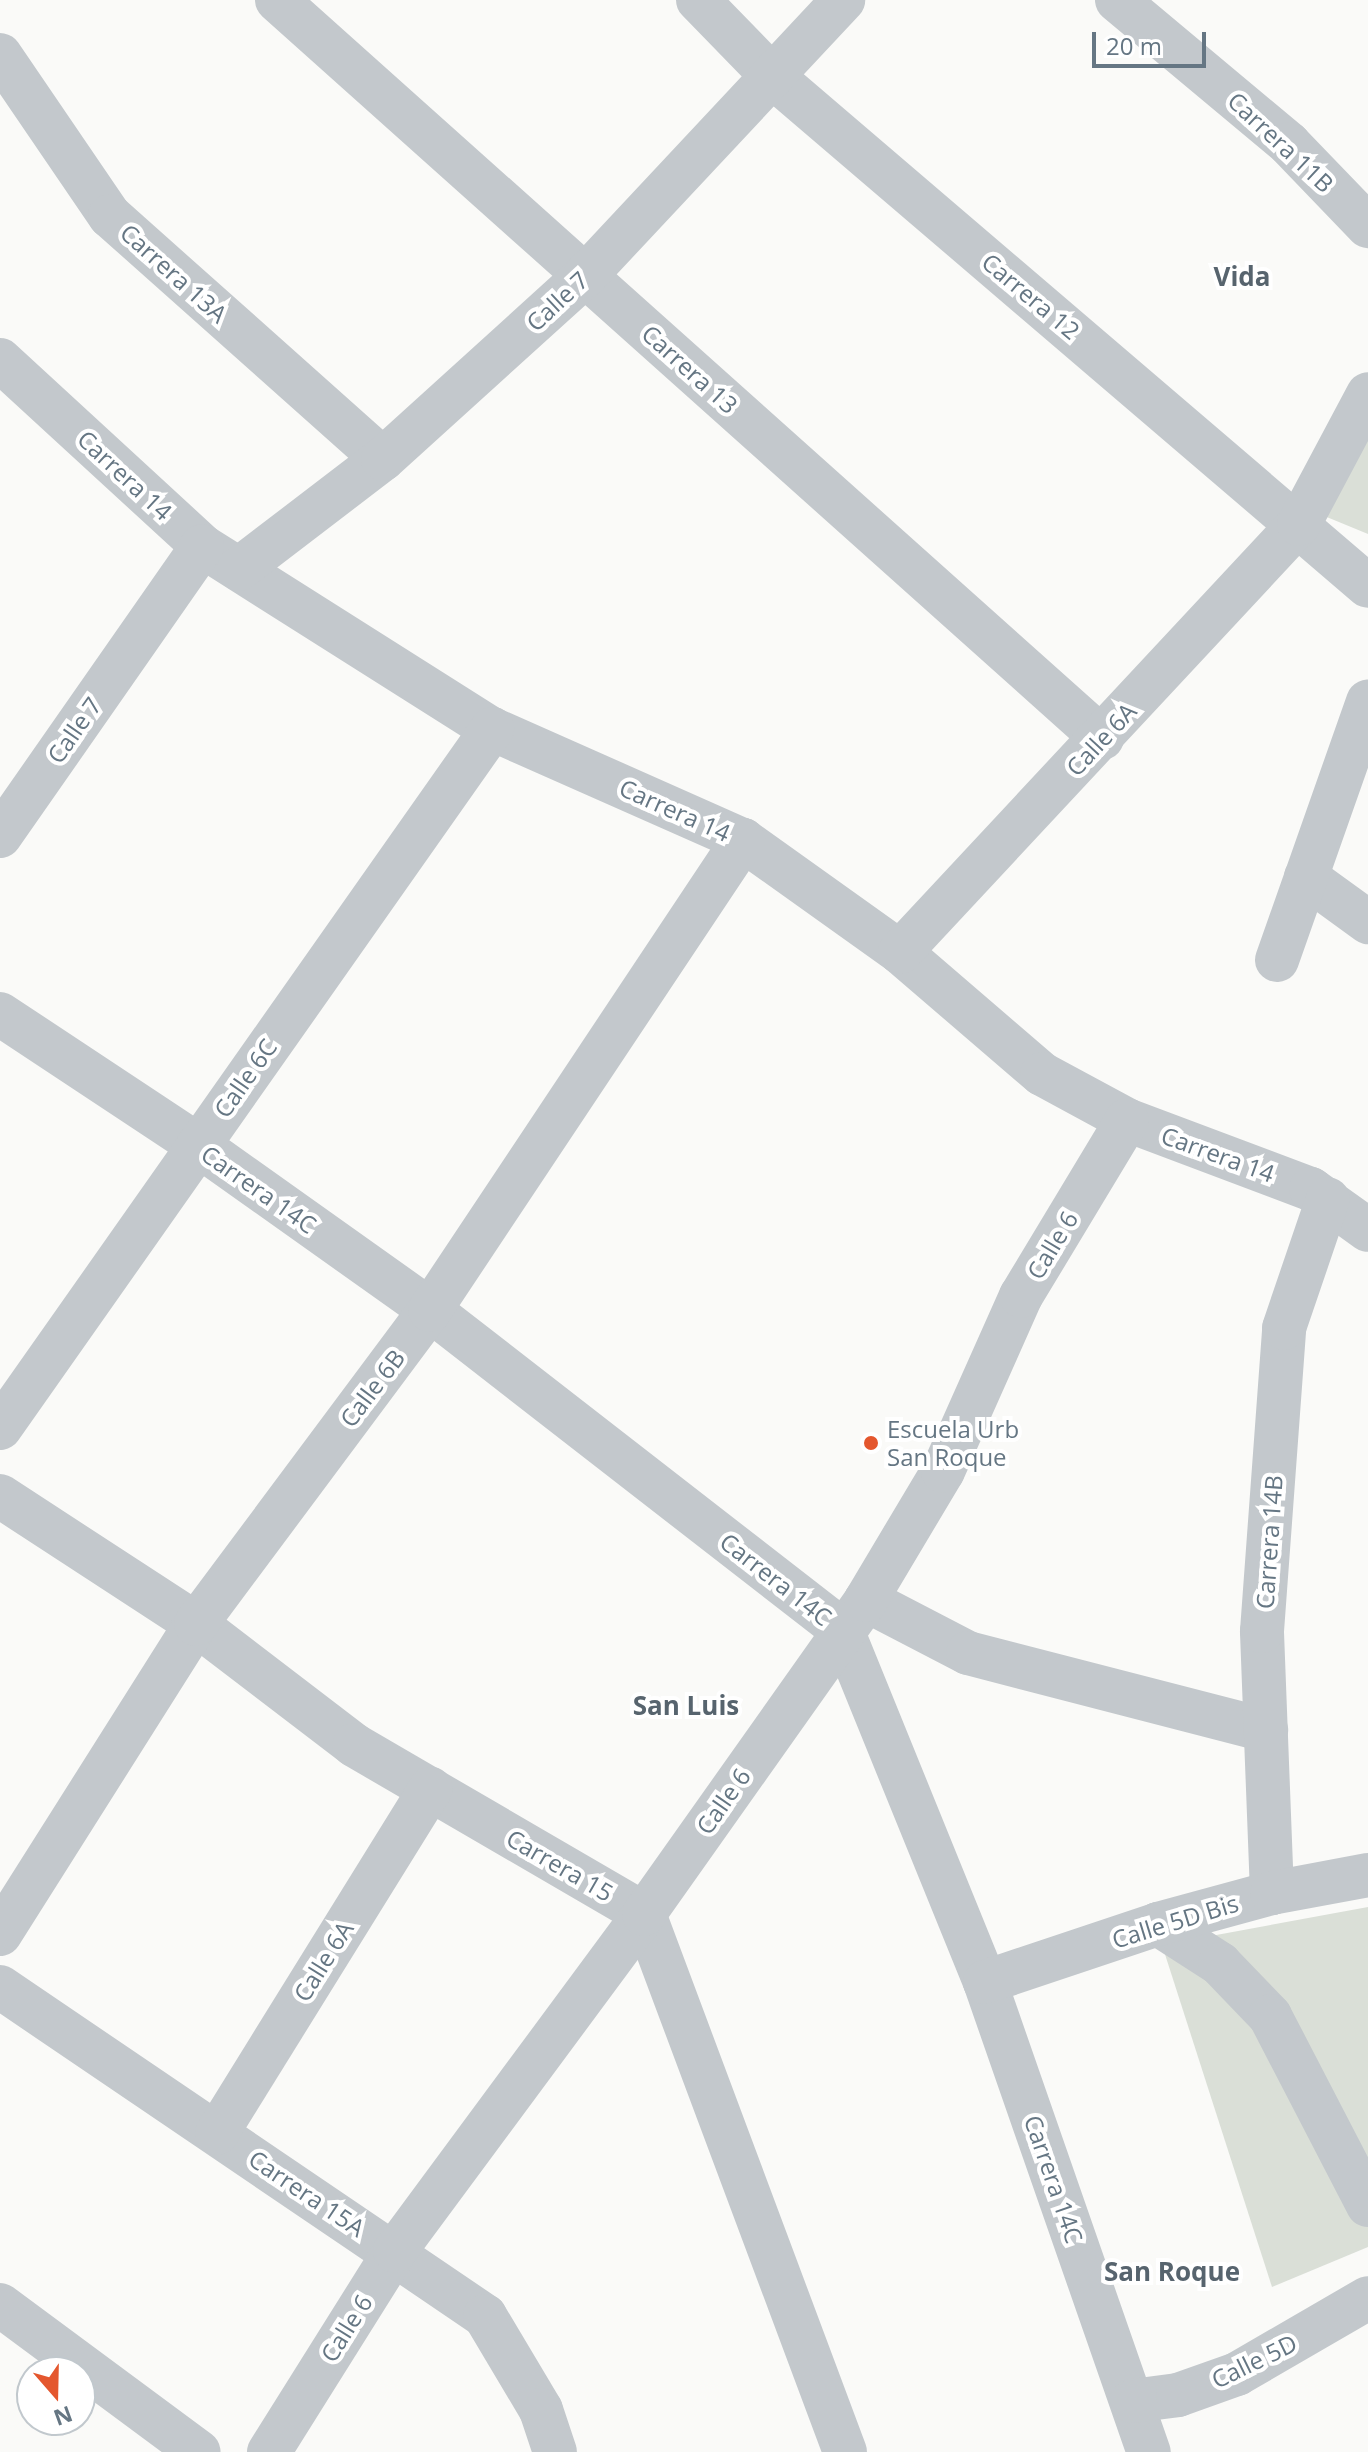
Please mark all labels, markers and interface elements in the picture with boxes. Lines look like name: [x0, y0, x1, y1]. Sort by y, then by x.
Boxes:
scale bar: [1096, 16, 1210, 66]
text: 20 m: [1106, 29, 1162, 62]
street label: Carrera 11B: [1222, 86, 1340, 198]
street label: Carrera 13A: [115, 218, 233, 328]
street label: Carrera 12: [976, 247, 1086, 345]
district label: Vida: [1214, 261, 1270, 293]
street label: Calle 7: [520, 265, 594, 337]
street label: Carrera 13: [636, 319, 744, 419]
street label: Carrera 14: [72, 424, 178, 526]
street label: Calle 7: [41, 691, 107, 769]
street label: Calle 6A: [1060, 697, 1142, 781]
street label: Carrera 14: [615, 773, 735, 847]
street label: Calle 6C: [208, 1033, 282, 1123]
street label: Carrera 14: [1157, 1120, 1279, 1188]
street label: Carrera 14C: [196, 1139, 322, 1239]
street label: Calle 6: [1021, 1206, 1083, 1284]
street label: Calle 6B: [334, 1344, 410, 1432]
place label: Escuela Urb San Roque: [887, 1415, 1019, 1471]
marker: Escuela Urb San Roque: [862, 1434, 880, 1452]
street label: Carrera 14B: [1250, 1474, 1288, 1610]
street label: Carrera 14C: [715, 1527, 837, 1631]
district label: San Luis: [633, 1690, 739, 1722]
street label: Calle 6: [690, 1762, 756, 1840]
street label: Carrera 15: [502, 1823, 618, 1907]
street label: Calle 5D Bis: [1108, 1888, 1242, 1954]
street label: Calle 6A: [287, 1916, 359, 2006]
street label: Carrera 14C: [1019, 2111, 1089, 2247]
street label: Carrera 15A: [244, 2144, 370, 2242]
district label: San Roque: [1104, 2256, 1240, 2288]
street label: Calle 6: [314, 2289, 378, 2367]
street label: Calle 5D: [1207, 2328, 1301, 2394]
north arrow: [16, 2356, 96, 2436]
text: N: [50, 2400, 77, 2434]

